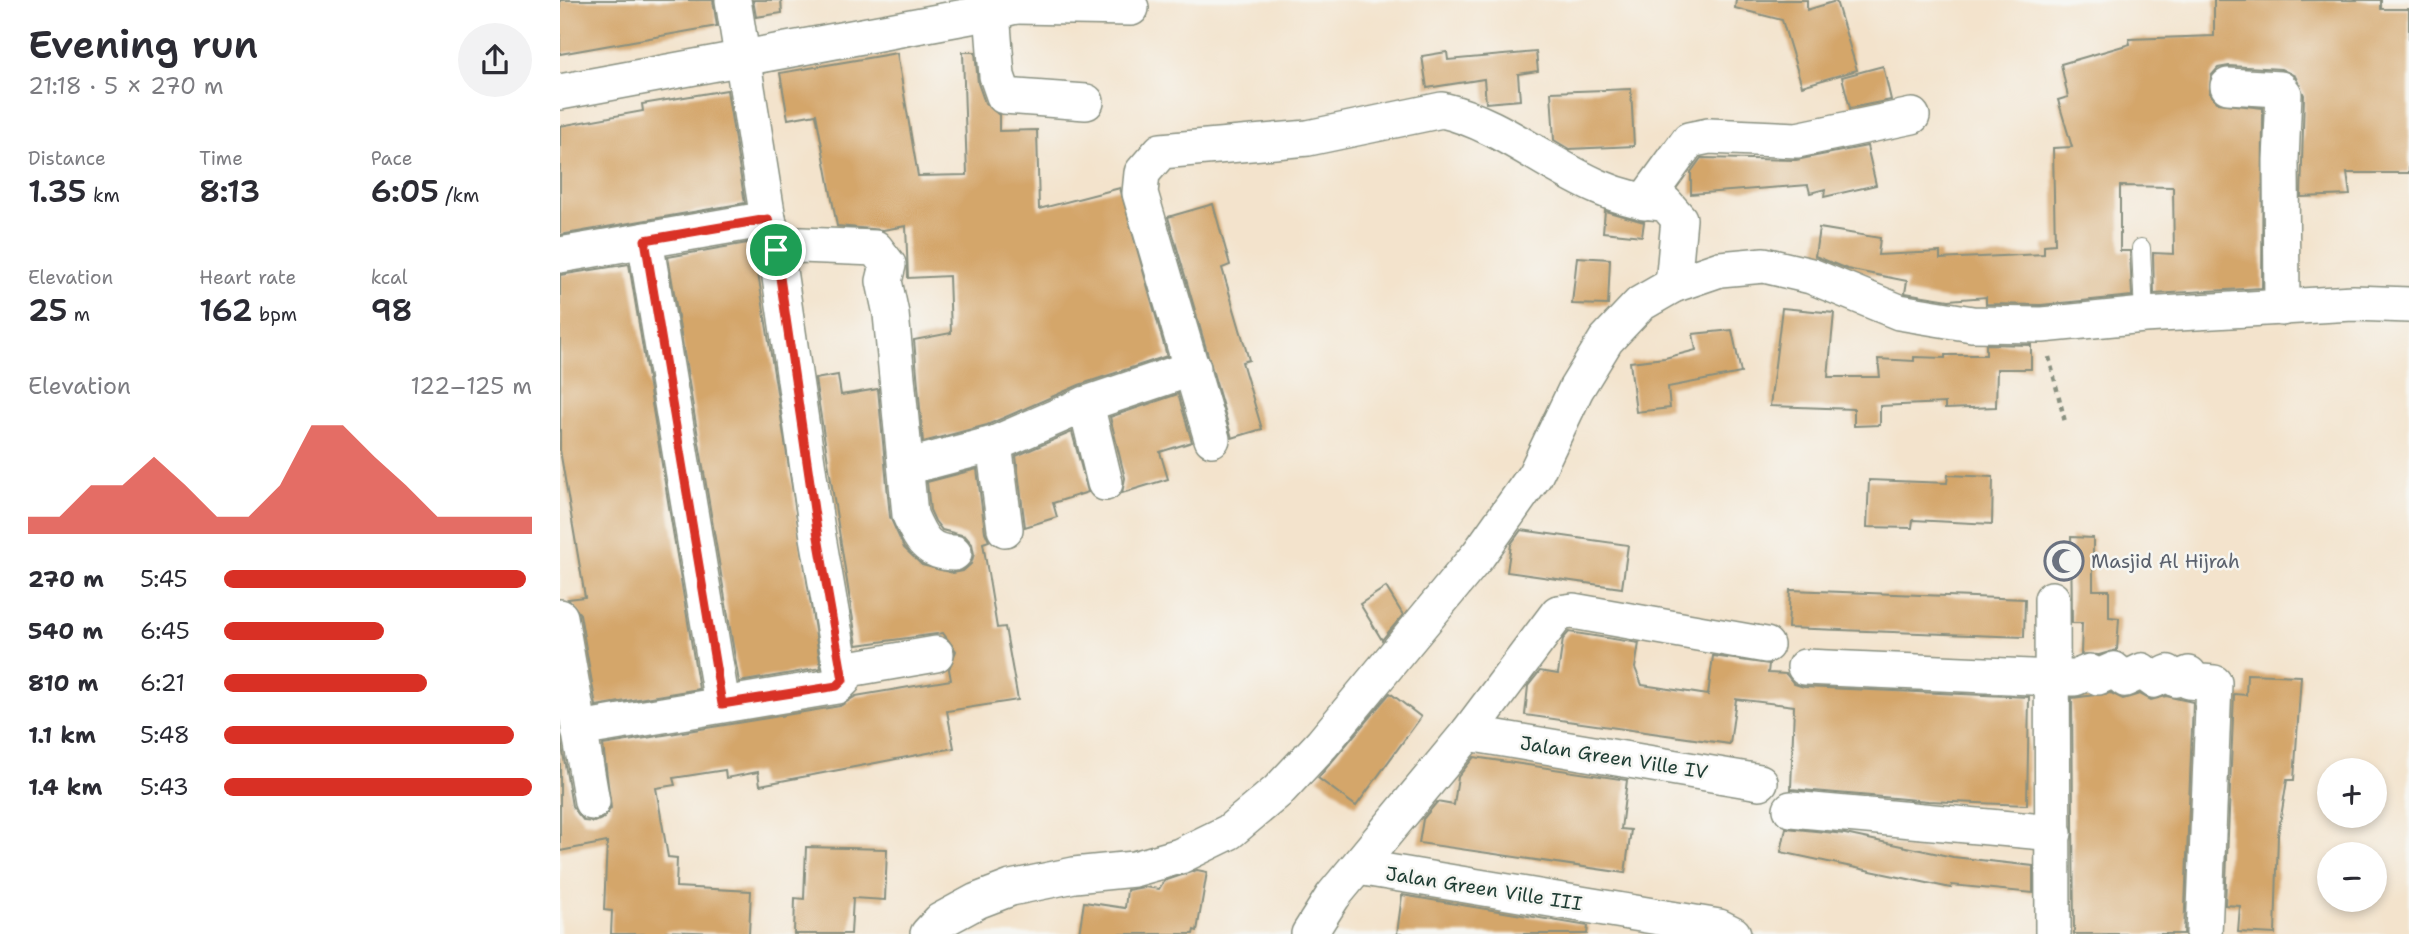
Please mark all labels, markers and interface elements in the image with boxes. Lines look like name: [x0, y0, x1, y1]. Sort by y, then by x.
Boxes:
text: Evening run: [28, 19, 258, 70]
button: share: [458, 23, 532, 97]
text: 21:18 · 5 × 270 m: [28, 71, 224, 101]
text: Distance: [28, 146, 106, 171]
text: Time: [199, 146, 243, 171]
text: Pace: [371, 146, 412, 171]
text: 1.35: [28, 171, 86, 212]
text: 8:13: [199, 171, 260, 212]
text: 6:05: [371, 171, 439, 212]
text: km: [86, 183, 120, 208]
text: /km: [439, 183, 479, 208]
pin: [746, 220, 806, 280]
icon: arrive: [757, 231, 795, 269]
text: Elevation: [28, 265, 113, 290]
text: Heart rate: [199, 265, 296, 290]
text: kcal: [371, 265, 408, 290]
text: 25: [28, 290, 67, 331]
text: 162: [199, 290, 253, 331]
text: 98: [371, 290, 413, 331]
text: m: [67, 302, 90, 327]
text: bpm: [253, 302, 297, 327]
text: Elevation: [28, 371, 131, 401]
text: 122–125 m: [411, 371, 532, 401]
mosque icon: Masjid Al Hijrah: [2043, 540, 2085, 582]
place label: Masjid Al Hijrah: [2091, 549, 2240, 574]
text: 270 m: [28, 564, 104, 594]
text: 5:45: [140, 564, 188, 594]
text: 540 m: [28, 616, 103, 646]
text: 6:45: [140, 616, 190, 646]
text: 810 m: [28, 668, 98, 698]
text: 6:21: [140, 668, 185, 698]
text: 1.1 km: [28, 720, 96, 750]
text: 5:48: [140, 720, 190, 750]
street label: Jalan Green Ville IV: [1518, 730, 1710, 785]
map controls: [2317, 758, 2387, 912]
button: +: [2317, 758, 2387, 828]
text: 1.4 km: [28, 772, 102, 802]
text: 5:43: [140, 772, 189, 802]
button: −: [2317, 842, 2387, 912]
street label: Jalan Green Ville III: [1384, 861, 1584, 916]

